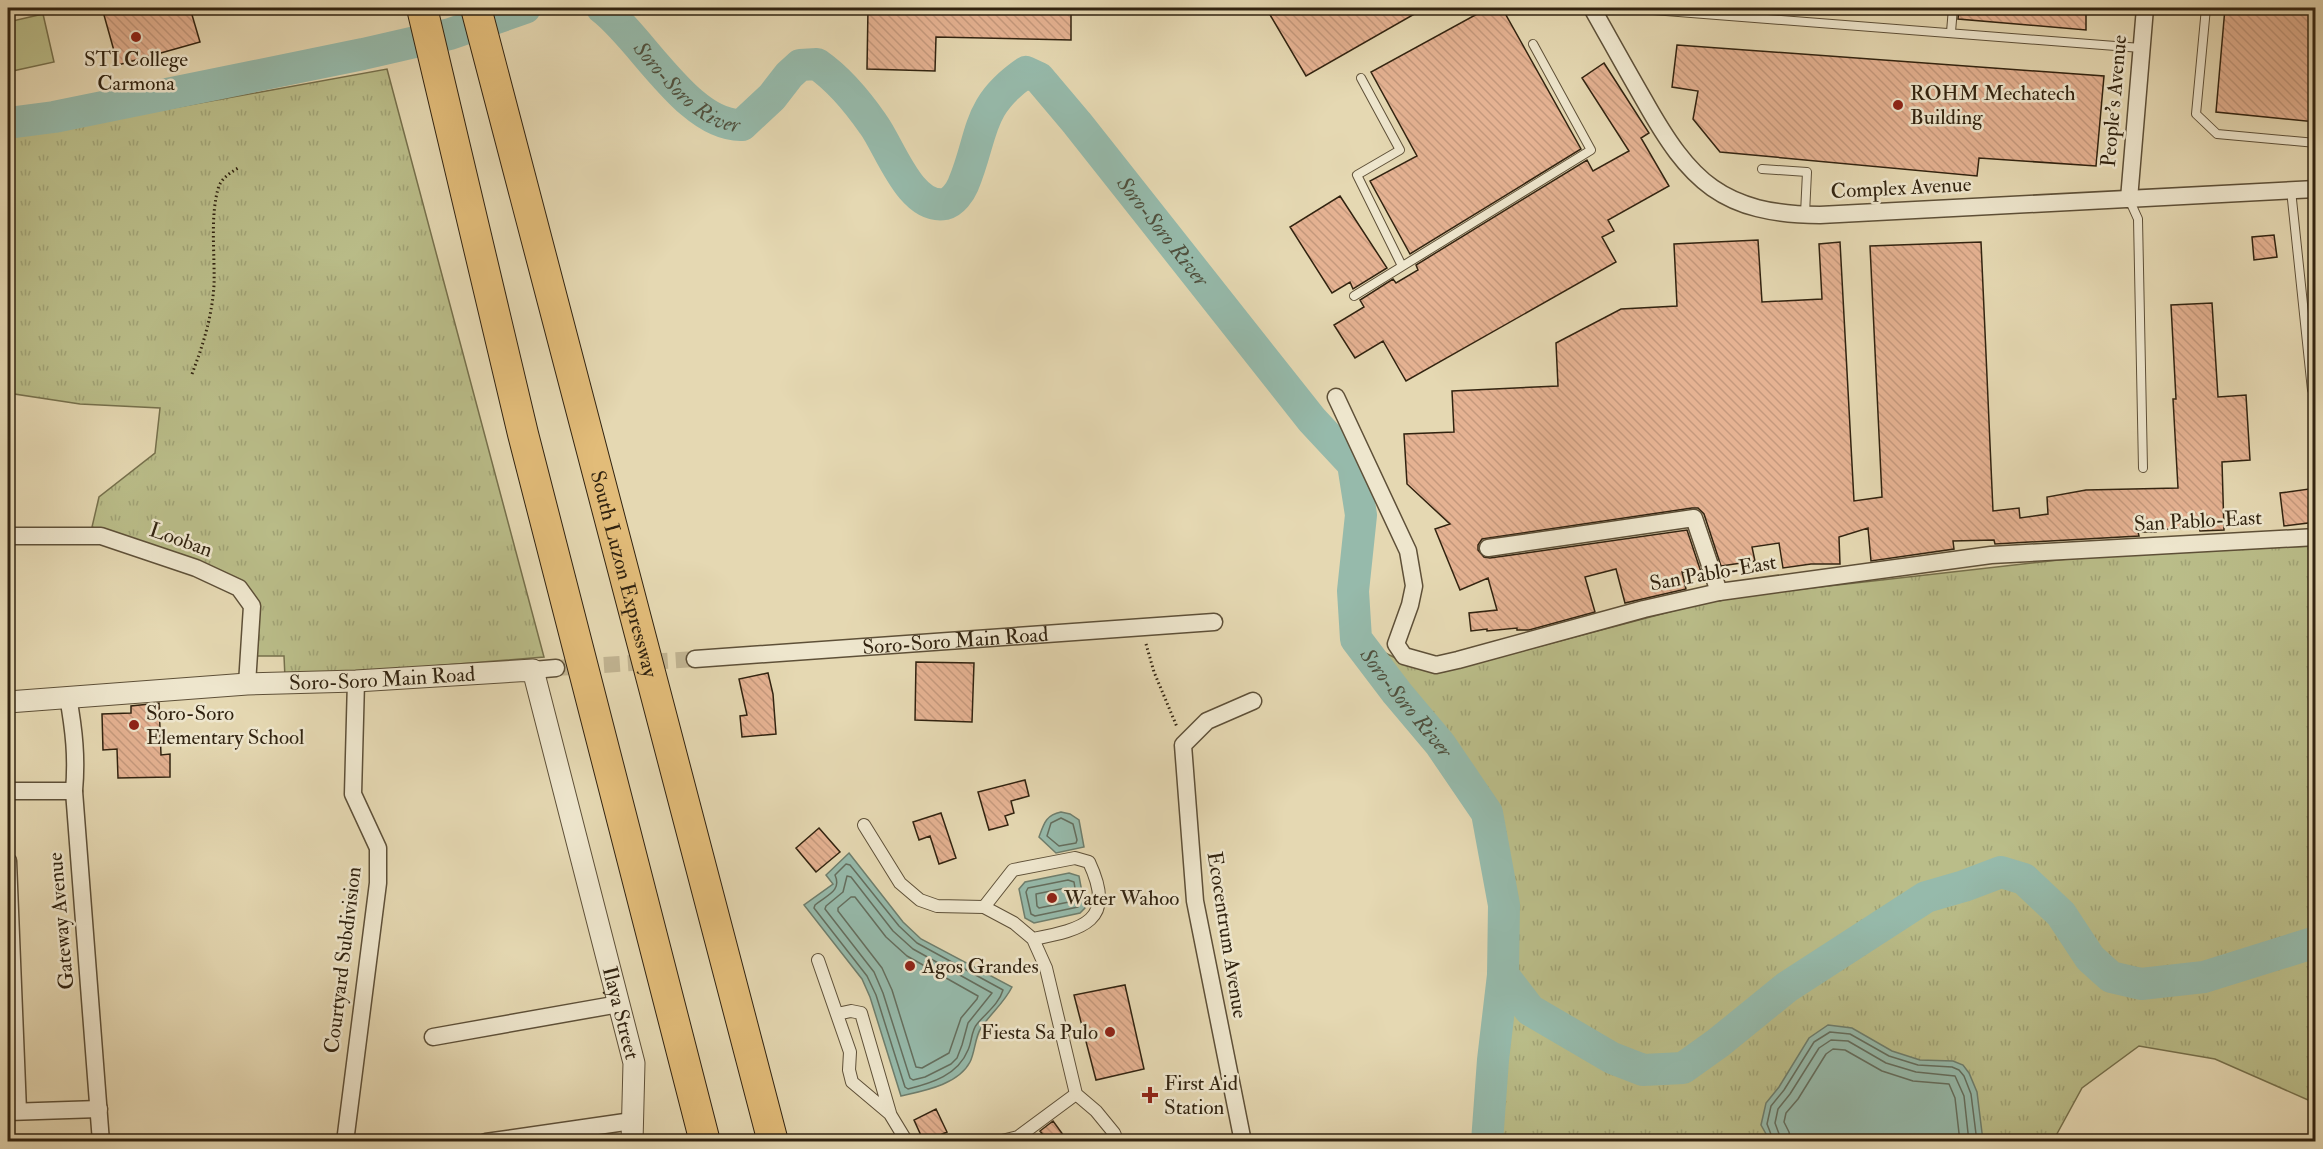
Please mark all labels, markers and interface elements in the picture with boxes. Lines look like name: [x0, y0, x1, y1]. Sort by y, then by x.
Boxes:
marker: STI College Carmona: [129, 30, 143, 44]
street label: People's Avenue: [2095, 34, 2133, 168]
water label: Soro-Soro River: [627, 35, 743, 139]
place label: STI College Carmona: [84, 46, 188, 97]
place label: ROHM Mechatech Building: [1910, 80, 2075, 131]
marker: ROHM Mechatech Building: [1891, 98, 1905, 112]
water label: Soro-Soro River: [1110, 170, 1216, 294]
street label: Complex Avenue: [1830, 171, 1972, 205]
street label: South Luzon Expressway: [584, 467, 664, 681]
street label: San Pablo-East: [2133, 504, 2263, 538]
street label: Looban: [146, 516, 216, 564]
street label: San Pablo-East: [1648, 549, 1779, 597]
street label: Soro-Soro Main Road: [861, 620, 1050, 661]
water label: Soro-Soro River: [1353, 641, 1460, 764]
street label: Soro-Soro Main Road: [289, 660, 477, 696]
place label: Soro-Soro Elementary School: [146, 700, 305, 751]
marker: Soro-Soro Elementary School: [127, 718, 141, 732]
street label: Ecocentrum Avenue: [1200, 850, 1254, 1021]
street label: Gateway Avenue: [42, 851, 80, 991]
street label: Courtyard Subdivision: [318, 865, 368, 1055]
place label: Water Wahoo: [1063, 885, 1179, 912]
marker: Water Wahoo: [1045, 891, 1059, 905]
place label: Agos Grandes: [921, 953, 1039, 980]
marker: Agos Grandes: [903, 959, 917, 973]
street label: Ilaya Street: [596, 963, 646, 1062]
place label: Fiesta Sa Pulo: [980, 1019, 1098, 1046]
marker: Fiesta Sa Pulo: [1103, 1025, 1117, 1039]
place label: First Aid Station: [1164, 1070, 1239, 1121]
marker: First Aid Station: [1141, 1086, 1159, 1104]

